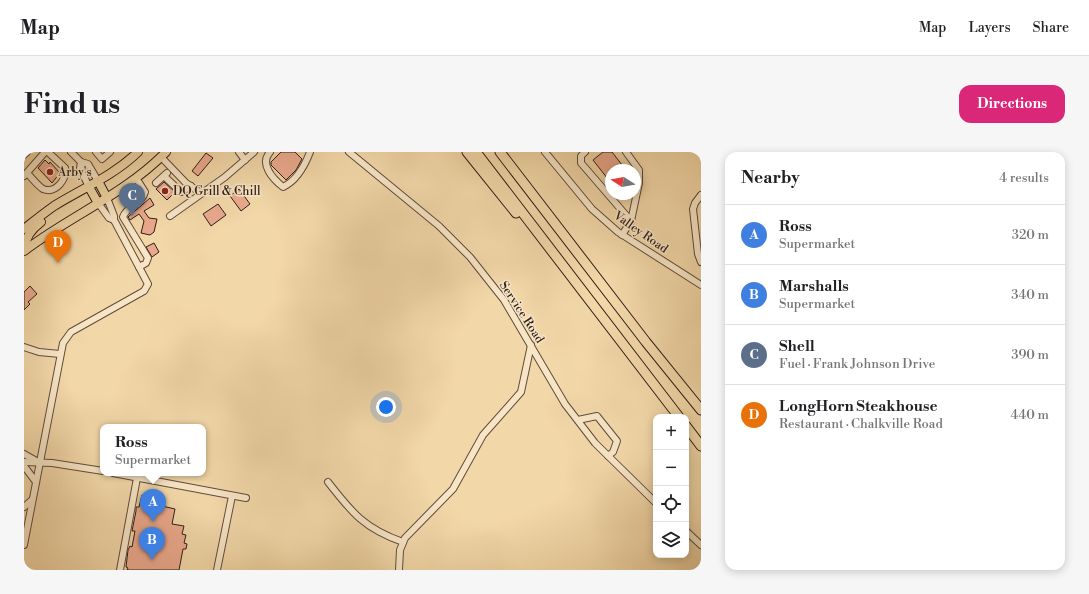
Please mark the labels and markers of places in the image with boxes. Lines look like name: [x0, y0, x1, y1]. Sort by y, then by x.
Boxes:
place label: Arby's: [57, 165, 92, 180]
marker: Arby's: [45, 167, 55, 177]
pin: C: [119, 183, 145, 216]
place label: DQ Grill & Chill: [173, 184, 261, 199]
marker: DQ Grill & Chill: [160, 186, 170, 196]
pin: D: [45, 230, 71, 263]
pin: A: [140, 489, 166, 522]
pin: B: [139, 527, 165, 560]

